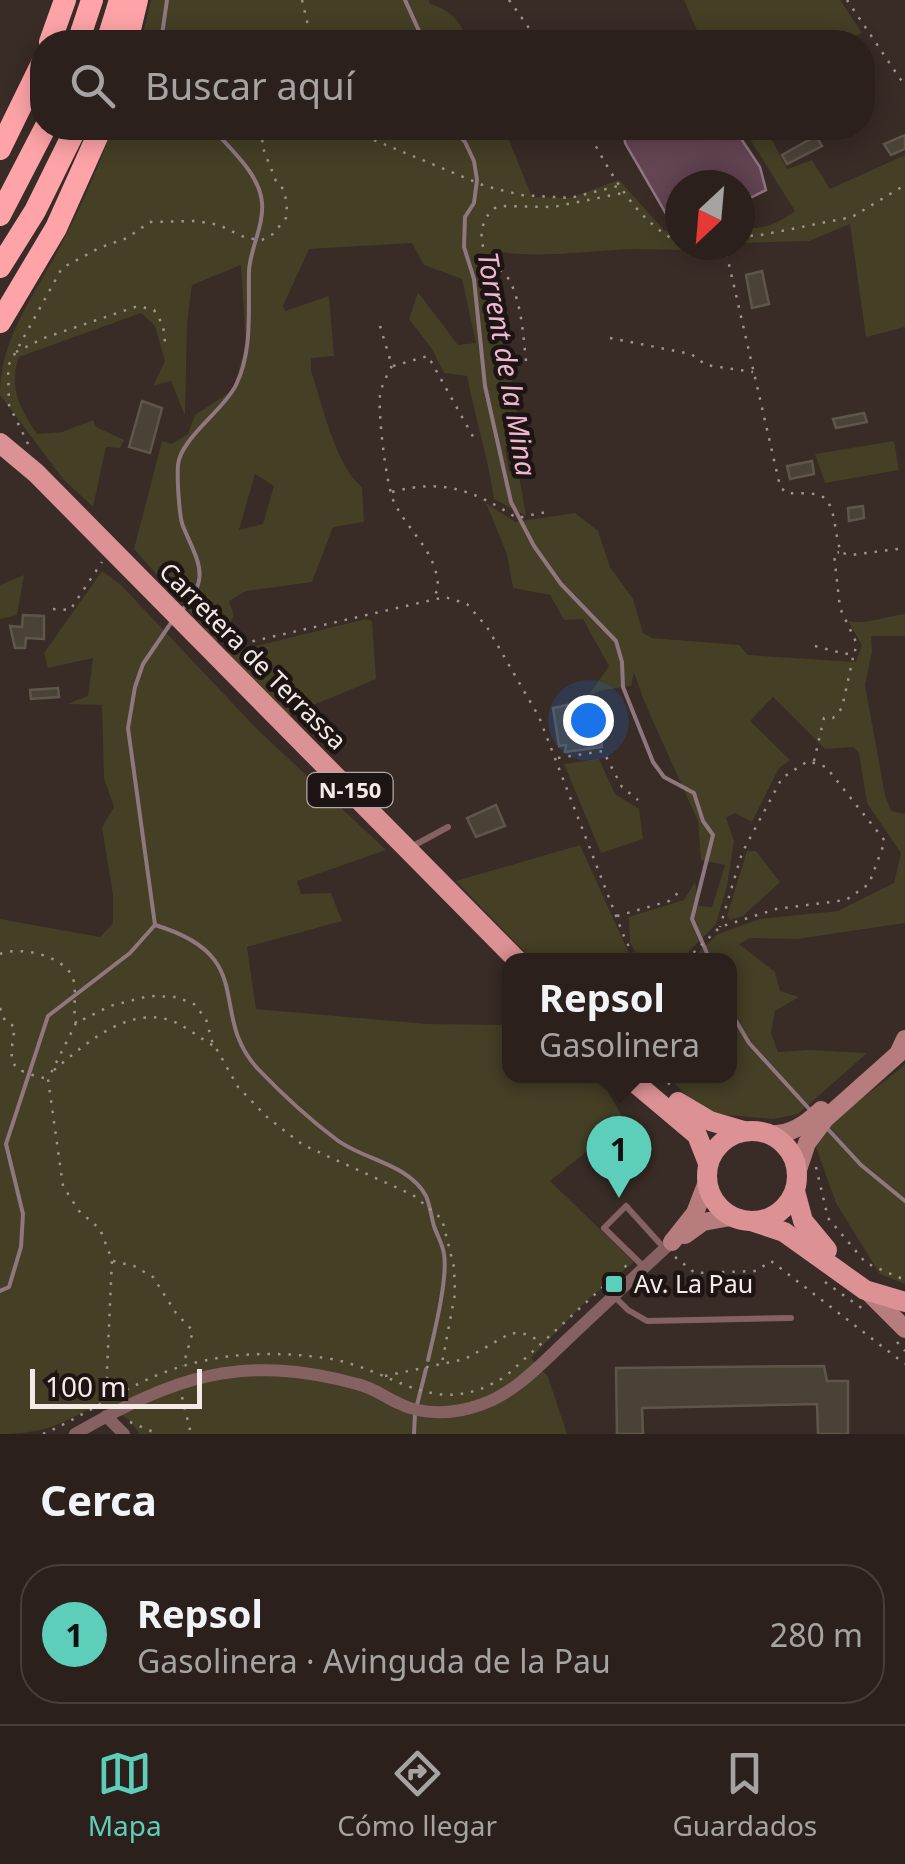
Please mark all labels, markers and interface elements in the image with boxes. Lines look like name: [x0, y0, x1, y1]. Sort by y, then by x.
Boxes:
search box: [30, 30, 875, 140]
icon: search: [65, 58, 120, 113]
text: Buscar aquí: [145, 59, 355, 111]
north arrow: [665, 170, 755, 260]
water label: Torrent de la Mina: [470, 249, 546, 479]
street label: Carretera de Terrassa: [153, 554, 355, 756]
your location: [563, 695, 614, 746]
road number: N-150: [308, 773, 392, 807]
popup: [502, 953, 737, 1083]
text: Repsol: [539, 971, 665, 1023]
text: Gasolinera: [539, 1023, 700, 1066]
pin: 1: [586, 1116, 652, 1198]
place label: Av. La Pau: [634, 1266, 753, 1300]
marker: Av. La Pau: [603, 1273, 625, 1295]
scale bar: [30, 1364, 202, 1408]
text: 100 m: [45, 1367, 127, 1405]
text: Cerca: [40, 1471, 157, 1528]
text: Repsol: [137, 1587, 263, 1639]
text: 1: [65, 1613, 84, 1656]
text: 280 m: [770, 1613, 863, 1656]
text: Gasolinera · Avinguda de la Pau: [137, 1639, 611, 1682]
tab: Mapa: [88, 1746, 162, 1844]
tab: Cómo llegar: [337, 1746, 497, 1844]
tab: Guardados: [672, 1746, 817, 1844]

